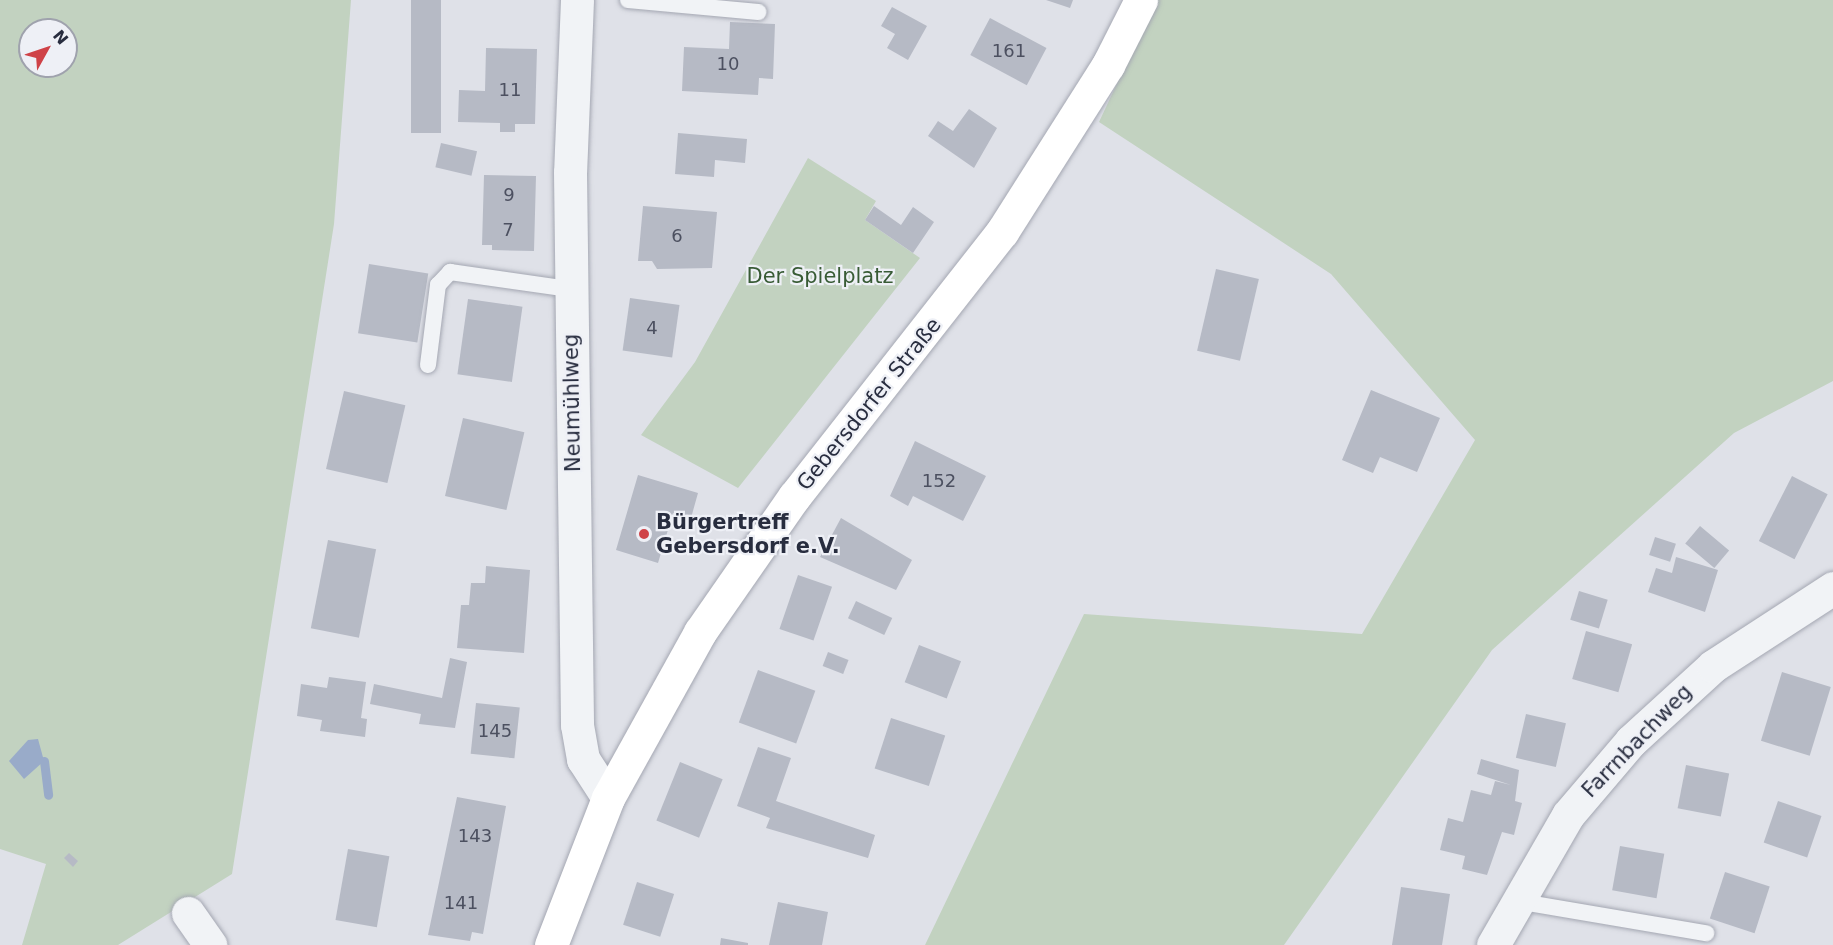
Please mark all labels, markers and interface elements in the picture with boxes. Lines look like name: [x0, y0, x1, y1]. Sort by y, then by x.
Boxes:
north arrow: [18, 18, 78, 78]
text: N: [49, 26, 72, 49]
house number: 161: [992, 40, 1026, 62]
house number: 10: [717, 53, 739, 75]
house number: 11: [499, 79, 521, 101]
house number: 9: [503, 184, 515, 206]
house number: 7: [502, 219, 514, 241]
house number: 6: [671, 225, 683, 247]
park label: Der Spielplatz: [747, 263, 893, 289]
street label: Gebersdorfer Straße: [792, 313, 946, 495]
house number: 4: [646, 317, 658, 339]
street label: Neumühlweg: [558, 334, 586, 472]
house number: 152: [922, 470, 956, 492]
place label: Bürgertreff Gebersdorf e.V.: [656, 509, 840, 559]
marker: Bürgertreff Gebersdorf e.V.: [637, 527, 651, 541]
street label: Farrnbachweg: [1577, 679, 1697, 803]
house number: 145: [478, 720, 512, 742]
house number: 143: [458, 825, 492, 847]
house number: 141: [444, 892, 478, 914]

